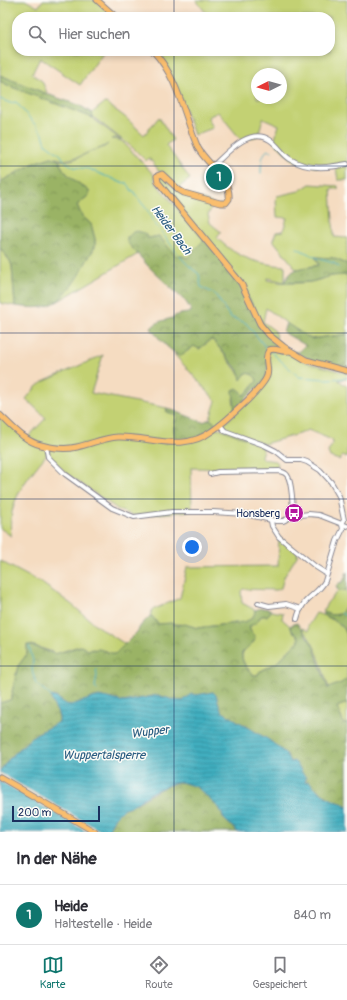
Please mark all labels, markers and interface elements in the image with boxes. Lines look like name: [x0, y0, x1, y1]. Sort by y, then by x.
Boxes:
search box: [12, 12, 335, 56]
icon: search: [26, 23, 48, 45]
text: Hier suchen: [58, 25, 130, 44]
north arrow: [251, 68, 287, 104]
pin: 1: [206, 162, 232, 192]
water label: Heider Bach: [148, 202, 195, 259]
bus stop icon: Honsberg: [283, 502, 305, 524]
place label: Honsberg: [236, 507, 280, 520]
your location: [182, 537, 202, 557]
water label: Wupper: [130, 722, 171, 742]
water label: Wuppertalsperre: [63, 748, 146, 763]
scale bar: [12, 804, 100, 823]
text: 200 m: [18, 806, 51, 819]
text: In der Nähe: [16, 848, 97, 869]
text: Heide: [54, 897, 88, 916]
text: 1: [26, 907, 32, 923]
text: 840 m: [294, 907, 331, 923]
text: Haltestelle · Heide: [54, 916, 152, 932]
tab: Karte: [40, 954, 65, 991]
tab: Route: [145, 954, 173, 991]
tab: Gespeichert: [252, 954, 307, 991]

